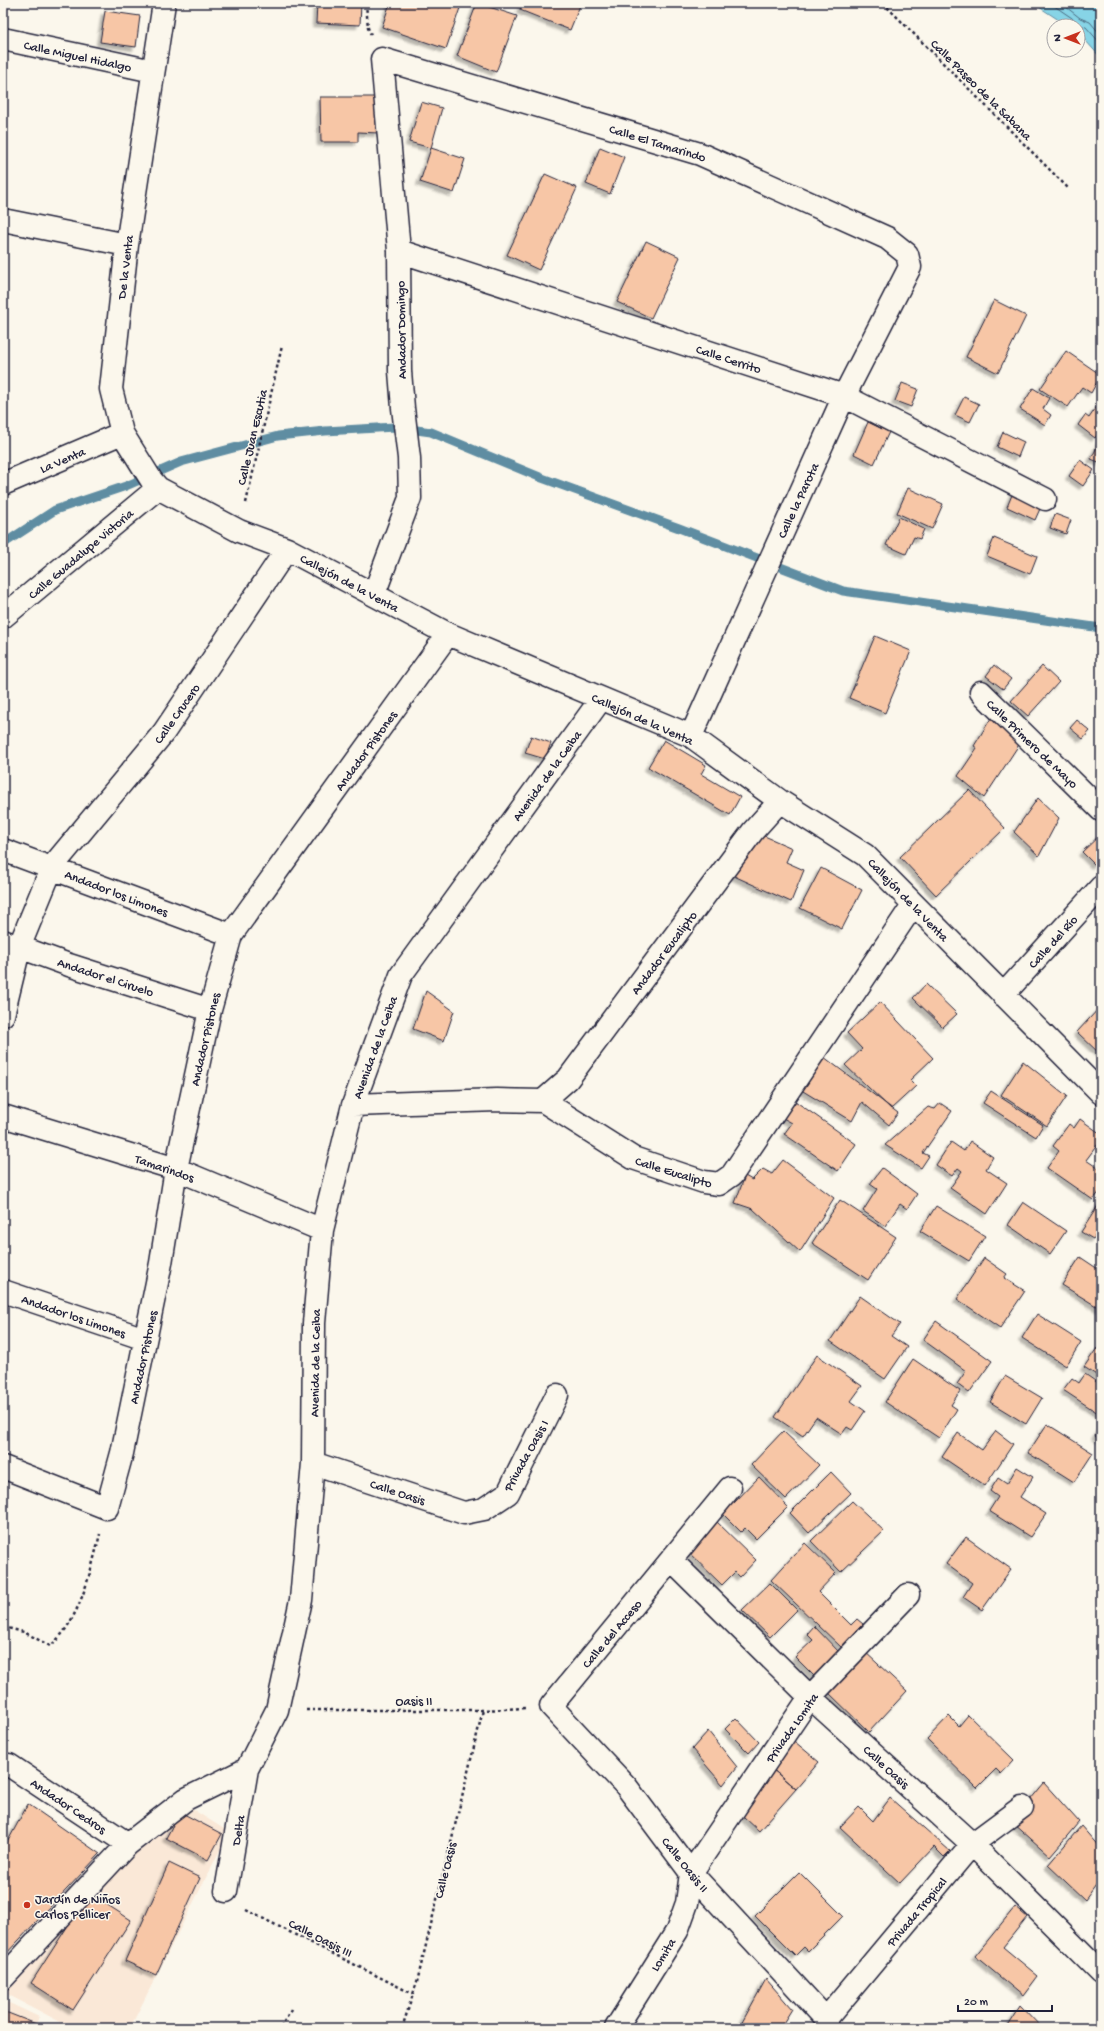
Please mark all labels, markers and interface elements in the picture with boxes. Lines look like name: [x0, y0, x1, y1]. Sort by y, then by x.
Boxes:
north arrow: [1046, 18, 1086, 58]
text: N: [1052, 34, 1064, 42]
street label: Calle Paseo de la Sabana: [927, 37, 1034, 145]
street label: Calle Miguel Hidalgo: [22, 39, 133, 76]
street label: Calle El Tamarindo: [607, 123, 708, 166]
street label: De la Venta: [115, 234, 138, 301]
street label: Andador Domingo: [394, 280, 411, 379]
street label: Calle Cerrito: [694, 343, 763, 378]
street label: Calle Juan Escutia: [235, 387, 272, 487]
street label: La Venta: [38, 445, 89, 478]
street label: Calle la Parota: [775, 460, 824, 541]
street label: Calle Guadalupe Victoria: [26, 506, 138, 603]
street label: Callejón de la Venta: [297, 552, 401, 617]
street label: Calle Crucero: [152, 681, 204, 747]
street label: Callejón de la Venta: [589, 691, 696, 750]
street label: Calle Primero de Mayo: [982, 697, 1080, 793]
street label: Andador Pistones: [333, 708, 402, 794]
street label: Avenida de la Ceiba: [510, 728, 586, 825]
street label: Callejón de la Venta: [864, 856, 951, 946]
street label: Andador los Limones: [62, 868, 171, 921]
street label: Andador Eucalipto: [629, 909, 701, 998]
street label: Calle del Río: [1026, 913, 1082, 972]
street label: Andador el Ciruelo: [55, 956, 155, 1001]
street label: Andador Pistones: [188, 990, 225, 1088]
street label: Avenida de la Ceiba: [351, 994, 402, 1101]
street label: Tamarindos: [132, 1152, 197, 1187]
street label: Calle Eucalipto: [633, 1155, 714, 1192]
street label: Andador los Limones: [19, 1292, 129, 1343]
street label: Andador Pistones: [127, 1308, 162, 1406]
street label: Avenida de la Ceiba: [308, 1308, 325, 1417]
street label: Privada Oasis I: [501, 1418, 553, 1495]
street label: Calle Oasis: [368, 1477, 428, 1510]
street label: Calle del Acceso: [580, 1597, 646, 1672]
street label: Privada Lomita: [763, 1690, 823, 1767]
street label: Oasis II: [396, 1695, 432, 1710]
street label: Calle Oasis: [859, 1743, 913, 1793]
street label: Andador Cedros: [27, 1776, 109, 1839]
street label: Delta: [229, 1813, 250, 1848]
street label: Calle Oasis II: [657, 1835, 711, 1896]
street label: Calle Oasis: [432, 1840, 461, 1900]
street label: Privada Tropical: [884, 1875, 951, 1951]
place label: Jardín de Niños Carlos Pellicer: [35, 1893, 121, 1923]
marker: Jardín de Niños Carlos Pellicer: [22, 1900, 32, 1910]
street label: Calle Oasis III: [285, 1917, 354, 1962]
street label: Lomita: [648, 1935, 680, 1975]
scale bar: [958, 1987, 1052, 2013]
text: 20 m: [964, 1996, 989, 2010]

